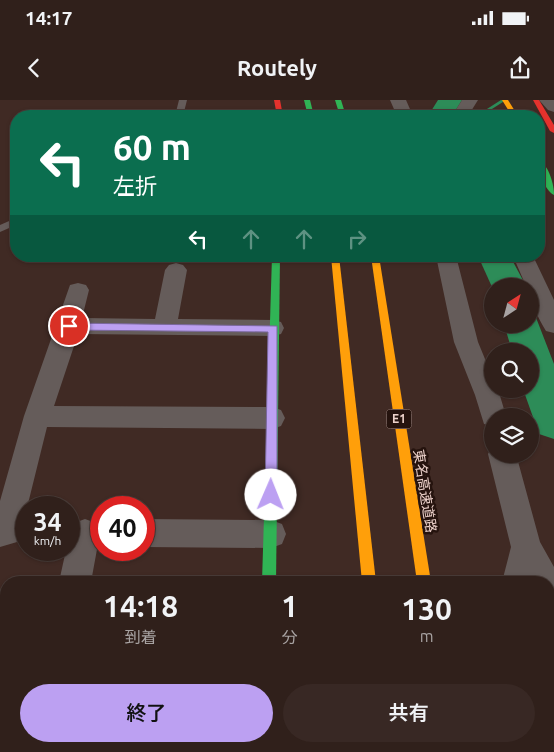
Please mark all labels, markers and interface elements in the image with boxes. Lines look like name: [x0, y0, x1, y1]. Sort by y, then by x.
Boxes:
text: 14:17: [25, 7, 73, 29]
icon: back: [20, 54, 48, 82]
icon: share: [506, 54, 534, 82]
text: Routely: [237, 55, 317, 80]
text: 60 m: [113, 127, 191, 167]
icon: left: [30, 130, 95, 195]
text: 左折: [113, 173, 157, 198]
icon: left: [184, 225, 212, 253]
icon: ahead: [237, 225, 265, 253]
icon: ahead: [290, 225, 318, 253]
icon: right: [343, 225, 371, 253]
north arrow: [484, 278, 539, 332]
map controls: [484, 278, 539, 463]
pin: [48, 305, 90, 347]
icon: arrive: [55, 312, 83, 340]
button: search: [484, 343, 539, 398]
button: layers: [484, 408, 539, 463]
road number: E1: [386, 410, 412, 428]
street label: 東名高速道路: [411, 448, 439, 534]
position arrow: [244, 468, 296, 520]
speed limit sign: 40: [90, 496, 155, 561]
text: 34: [33, 508, 62, 536]
text: km/h: [34, 534, 61, 547]
text: 14:18: [103, 589, 178, 623]
text: 1: [281, 589, 298, 623]
text: 130: [401, 592, 452, 626]
text: m: [420, 627, 433, 645]
text: 到着: [125, 628, 157, 646]
text: 分: [282, 628, 298, 646]
button: 終了: [20, 684, 273, 742]
button: 共有: [283, 684, 535, 742]

